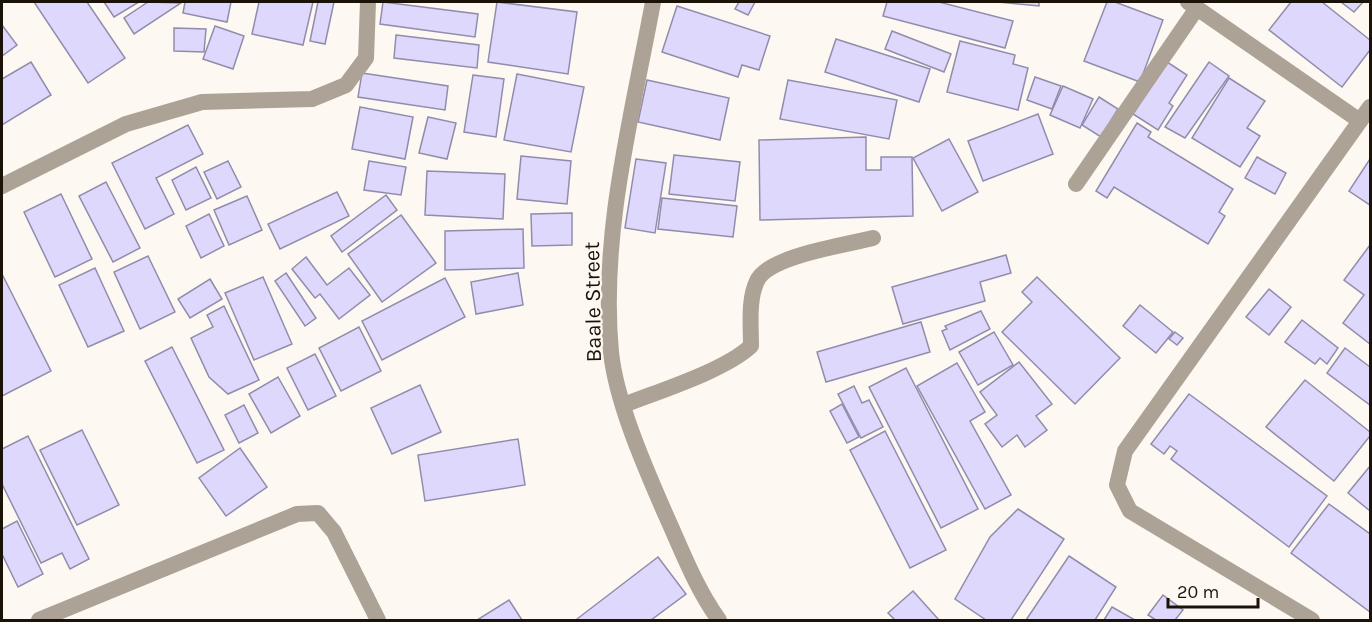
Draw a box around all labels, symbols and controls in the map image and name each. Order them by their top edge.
street label: Baale Street [579,241,607,363]
scale bar [1168,571,1258,609]
text: 20 m [1177,581,1219,603]

